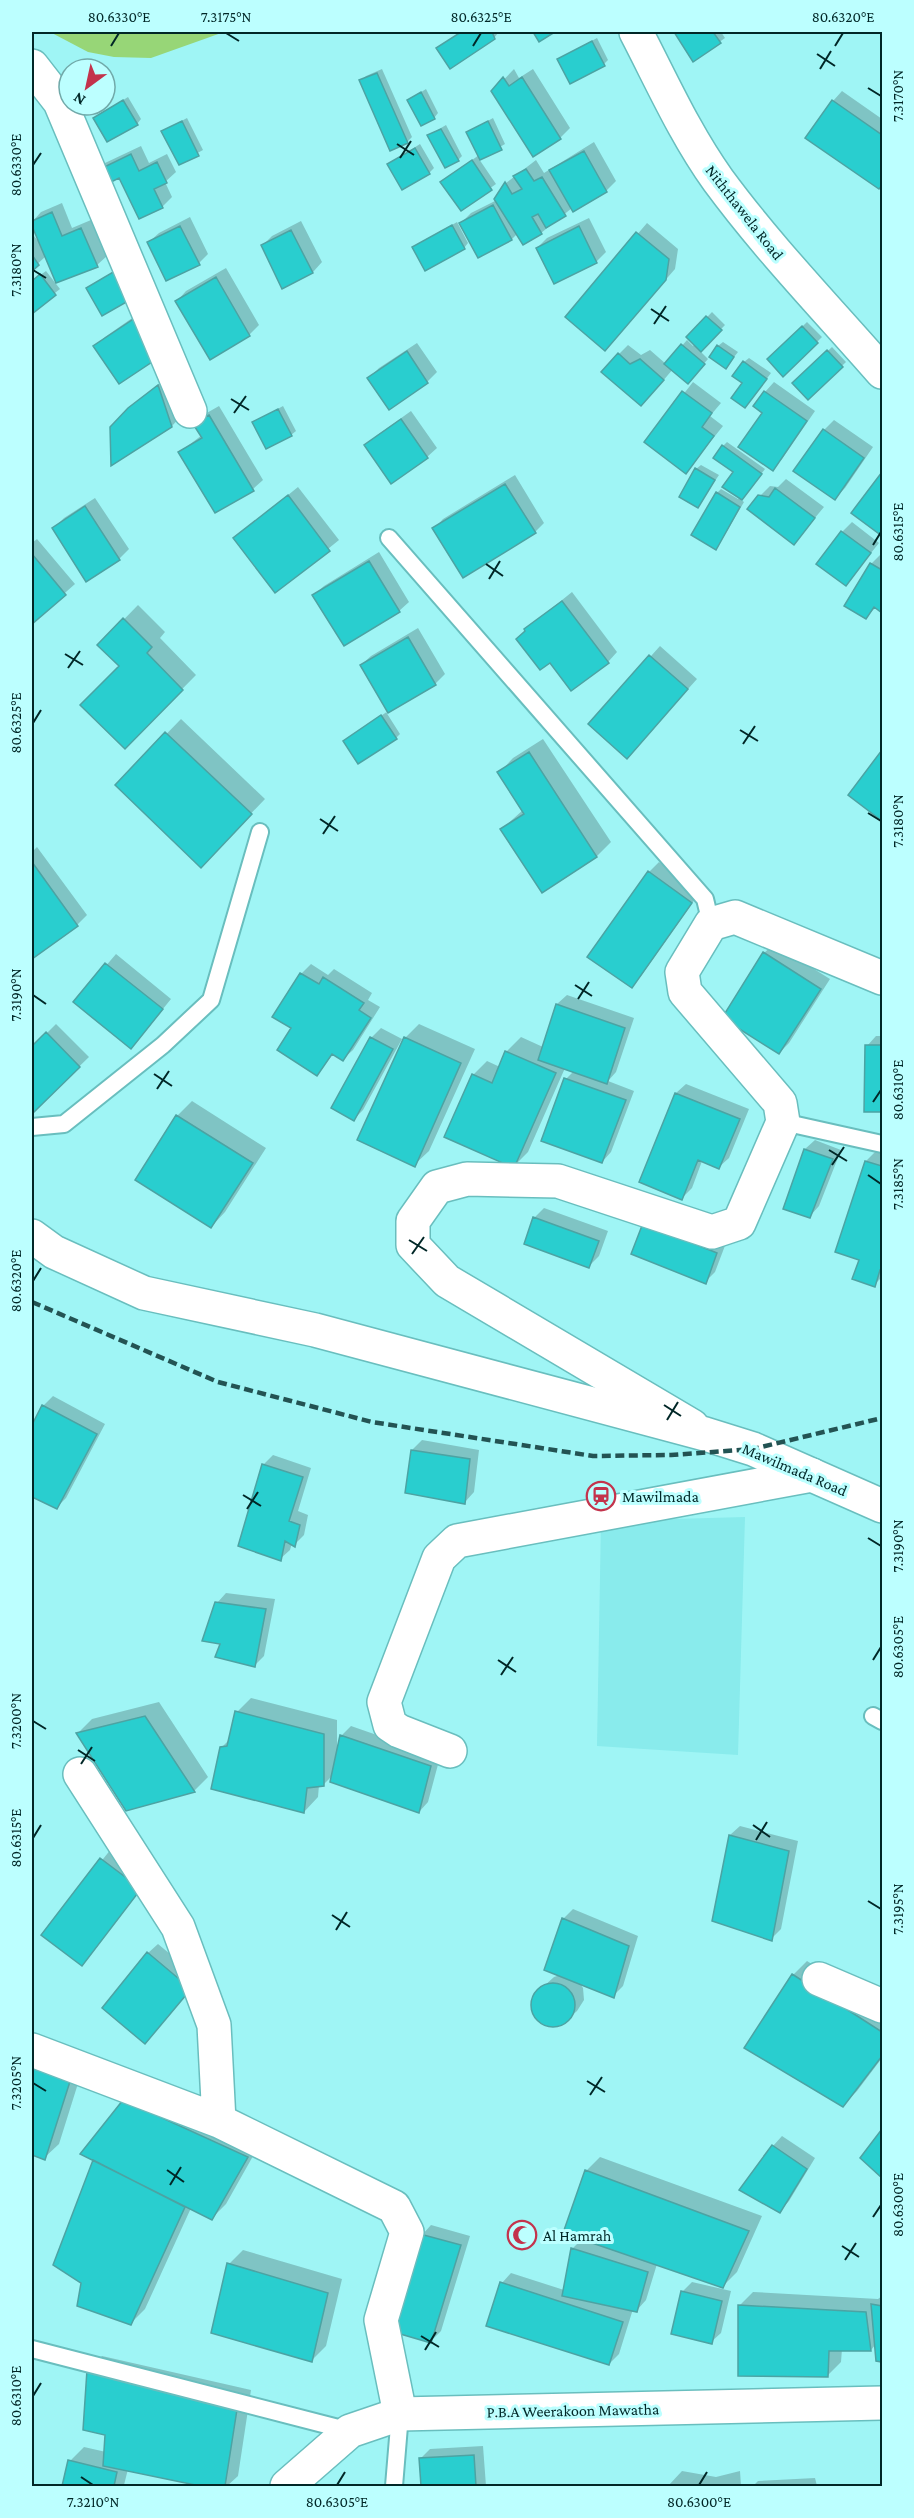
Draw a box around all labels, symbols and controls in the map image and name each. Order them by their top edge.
text: 80.6330°E [88,9,150,25]
text: 7.3175°N [201,9,251,25]
text: 80.6325°E [450,9,512,25]
text: 80.6320°E [812,9,874,25]
north arrow [57,57,117,117]
text: 7.3170°N [890,70,906,122]
text: N [70,89,88,109]
text: 80.6330°E [8,134,24,196]
street label: Niththawela Road [702,162,787,264]
text: 7.3180°N [8,243,24,297]
text: 80.6315°E [890,502,906,562]
text: 80.6325°E [8,692,24,754]
text: 7.3180°N [890,794,906,848]
text: 7.3190°N [8,968,24,1022]
text: 80.6310°E [890,1060,906,1120]
text: 7.3185°N [890,1158,906,1210]
text: 80.6320°E [8,1250,24,1312]
street label: Mawilmada Road [740,1440,850,1499]
station icon: Mawilmada [585,1480,617,1512]
place label: Mawilmada [622,1488,699,1505]
text: 7.3190°N [890,1519,906,1573]
text: 80.6305°E [890,1616,906,1678]
text: 7.3200°N [8,1693,24,1749]
text: 80.6315°E [8,1808,24,1868]
text: 7.3195°N [890,1883,906,1935]
text: 7.3205°N [8,2056,24,2110]
text: 80.6300°E [890,2173,906,2237]
mosque icon: Al Hamrah [506,2219,538,2251]
place label: Al Hamrah [543,2227,612,2244]
text: 80.6310°E [8,2366,24,2426]
street label: P.B.A Weerakoon Mawatha [487,2400,660,2421]
text: 7.3210°N [67,2494,119,2510]
text: 80.6305°E [306,2494,368,2510]
text: 80.6300°E [667,2494,731,2510]

